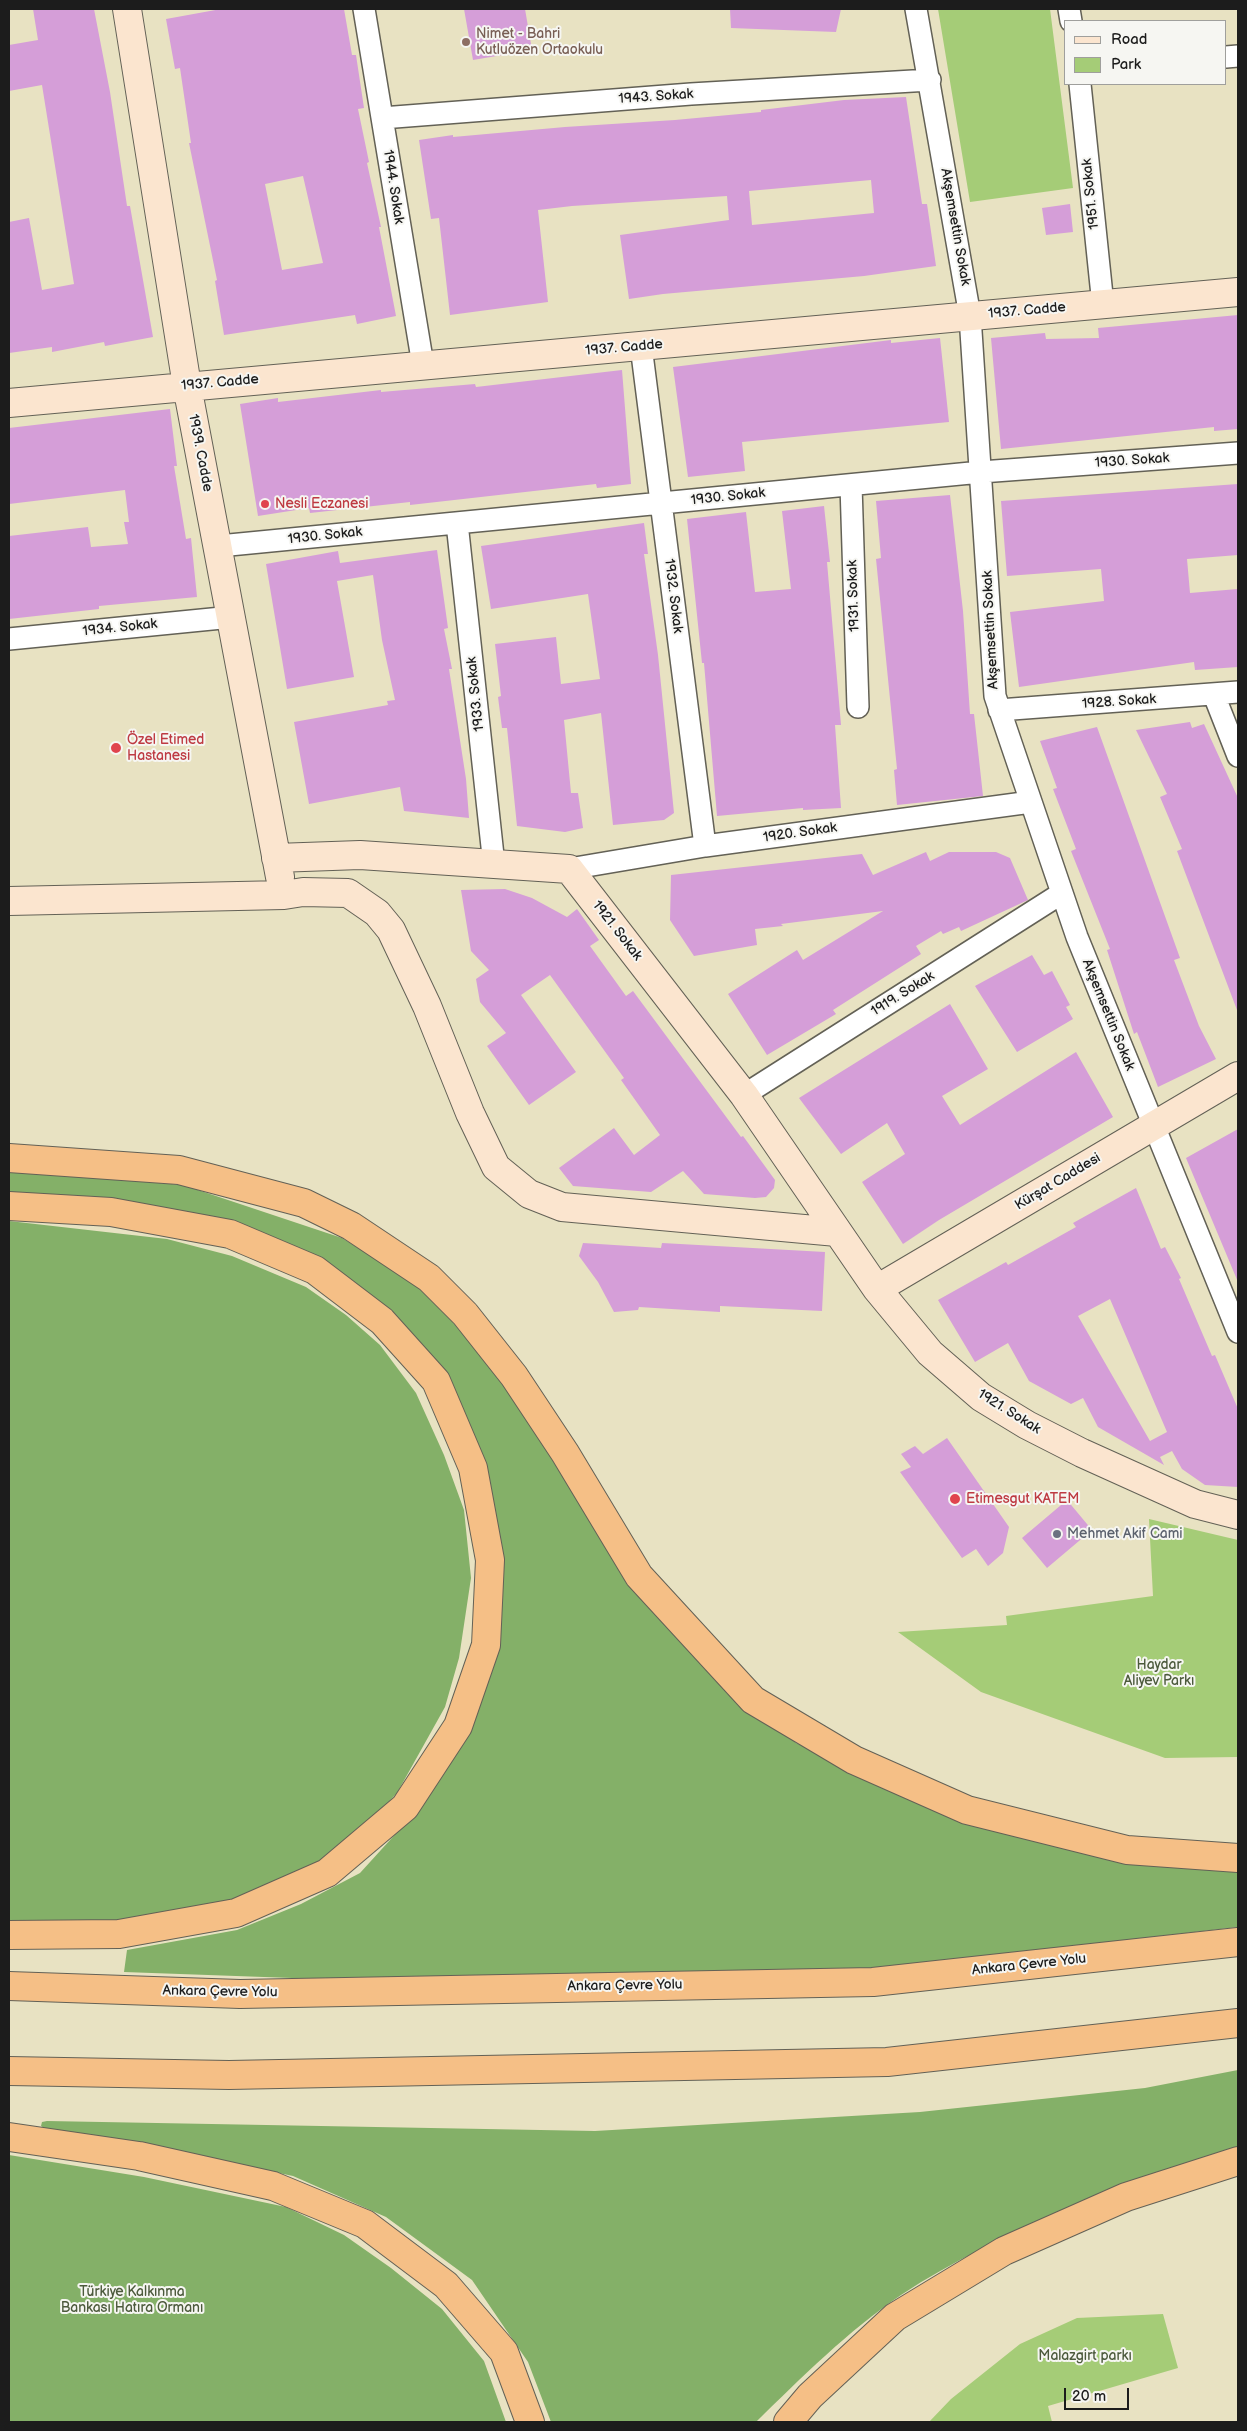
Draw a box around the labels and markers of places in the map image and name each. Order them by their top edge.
place label: Nimet - Bahri Kutluözen Ortaokulu [476,26,603,58]
marker: Nimet - Bahri Kutluözen Ortaokulu [460,36,472,48]
place label: Nesli Eczanesi [275,496,368,512]
marker: Nesli Eczanesi [259,498,271,510]
place label: Özel Etimed Hastanesi [127,732,204,764]
marker: Özel Etimed Hastanesi [109,741,123,755]
place label: Etimesgut KATEM [966,1491,1079,1507]
marker: Etimesgut KATEM [948,1492,962,1506]
place label: Mehmet Akif Cami [1067,1526,1183,1542]
marker: Mehmet Akif Cami [1051,1528,1063,1540]

